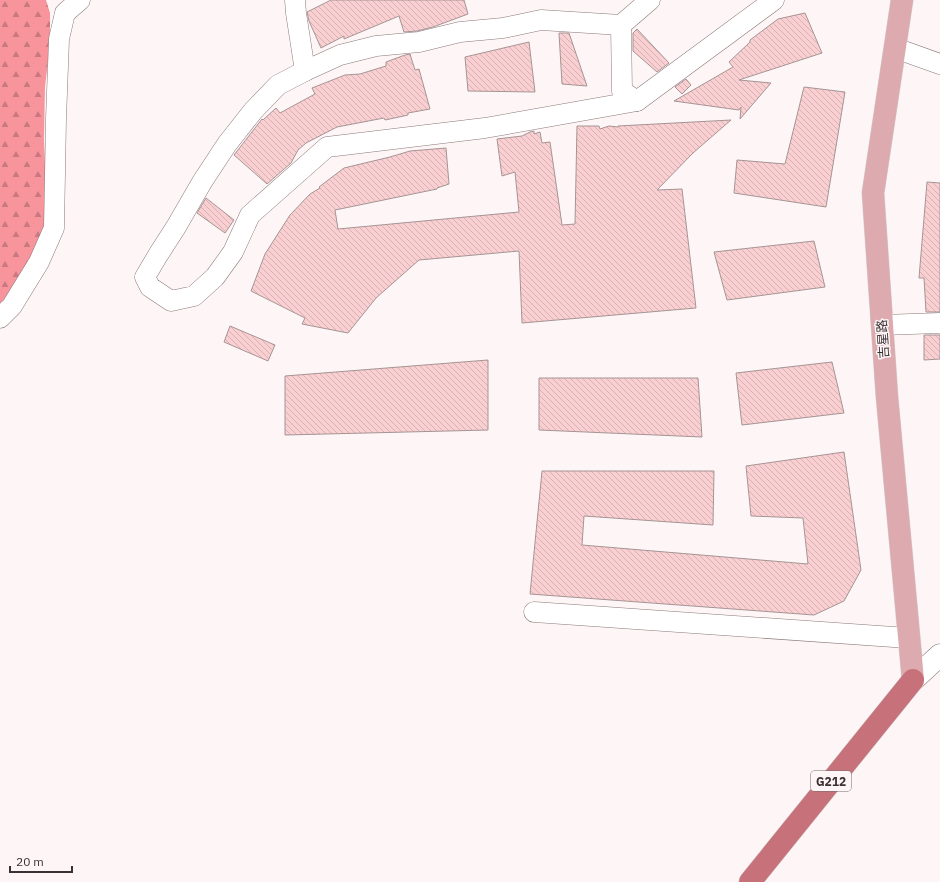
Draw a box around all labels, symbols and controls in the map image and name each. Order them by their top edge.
street label: 吉星路 [873,319,893,359]
road number: G212 [811,771,851,791]
scale bar [10,848,72,874]
text: 20 m [16,854,44,869]

